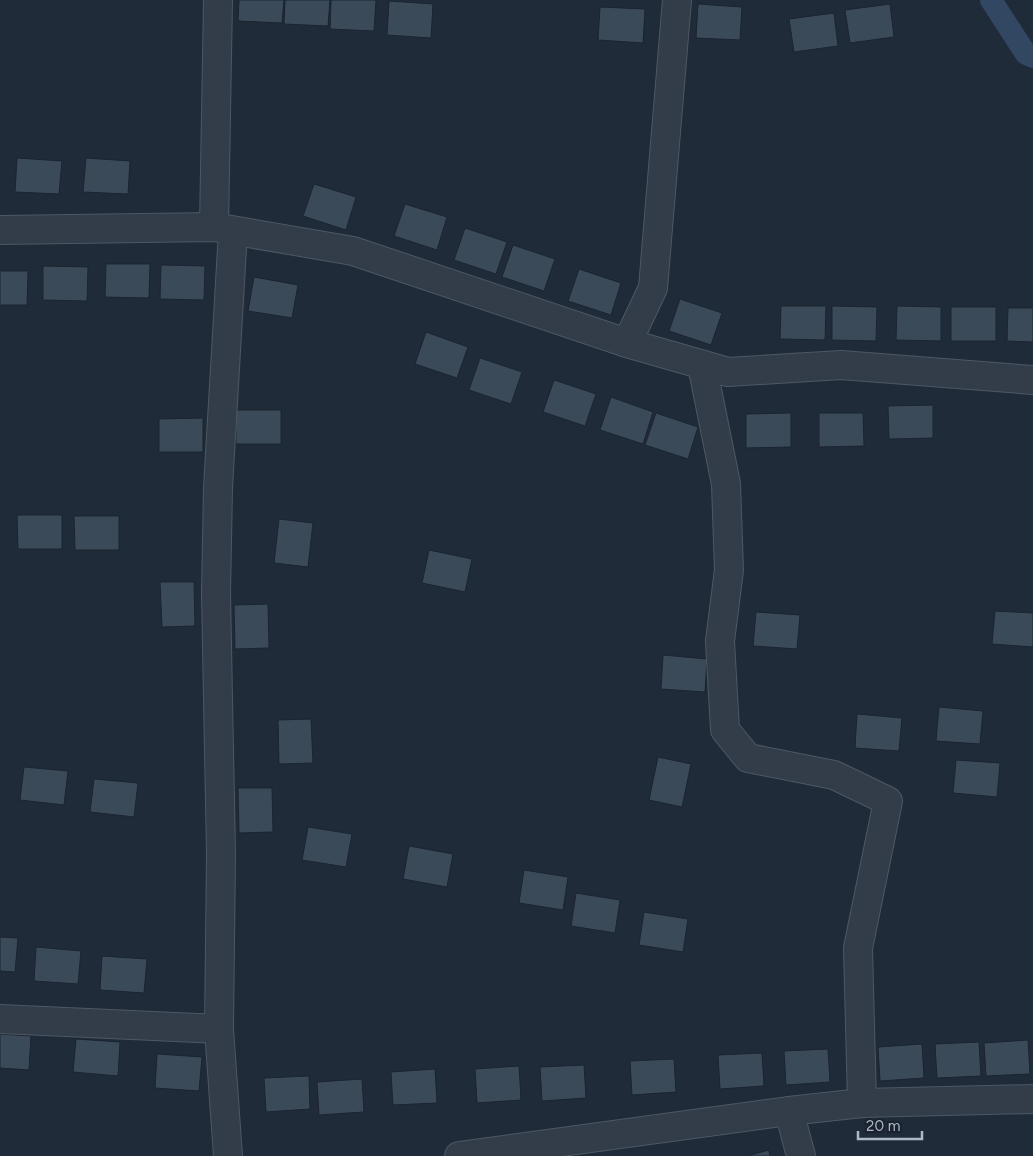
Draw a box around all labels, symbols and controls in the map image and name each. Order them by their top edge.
scale bar [858,1108,922,1140]
text: 20 m [866,1117,900,1135]

